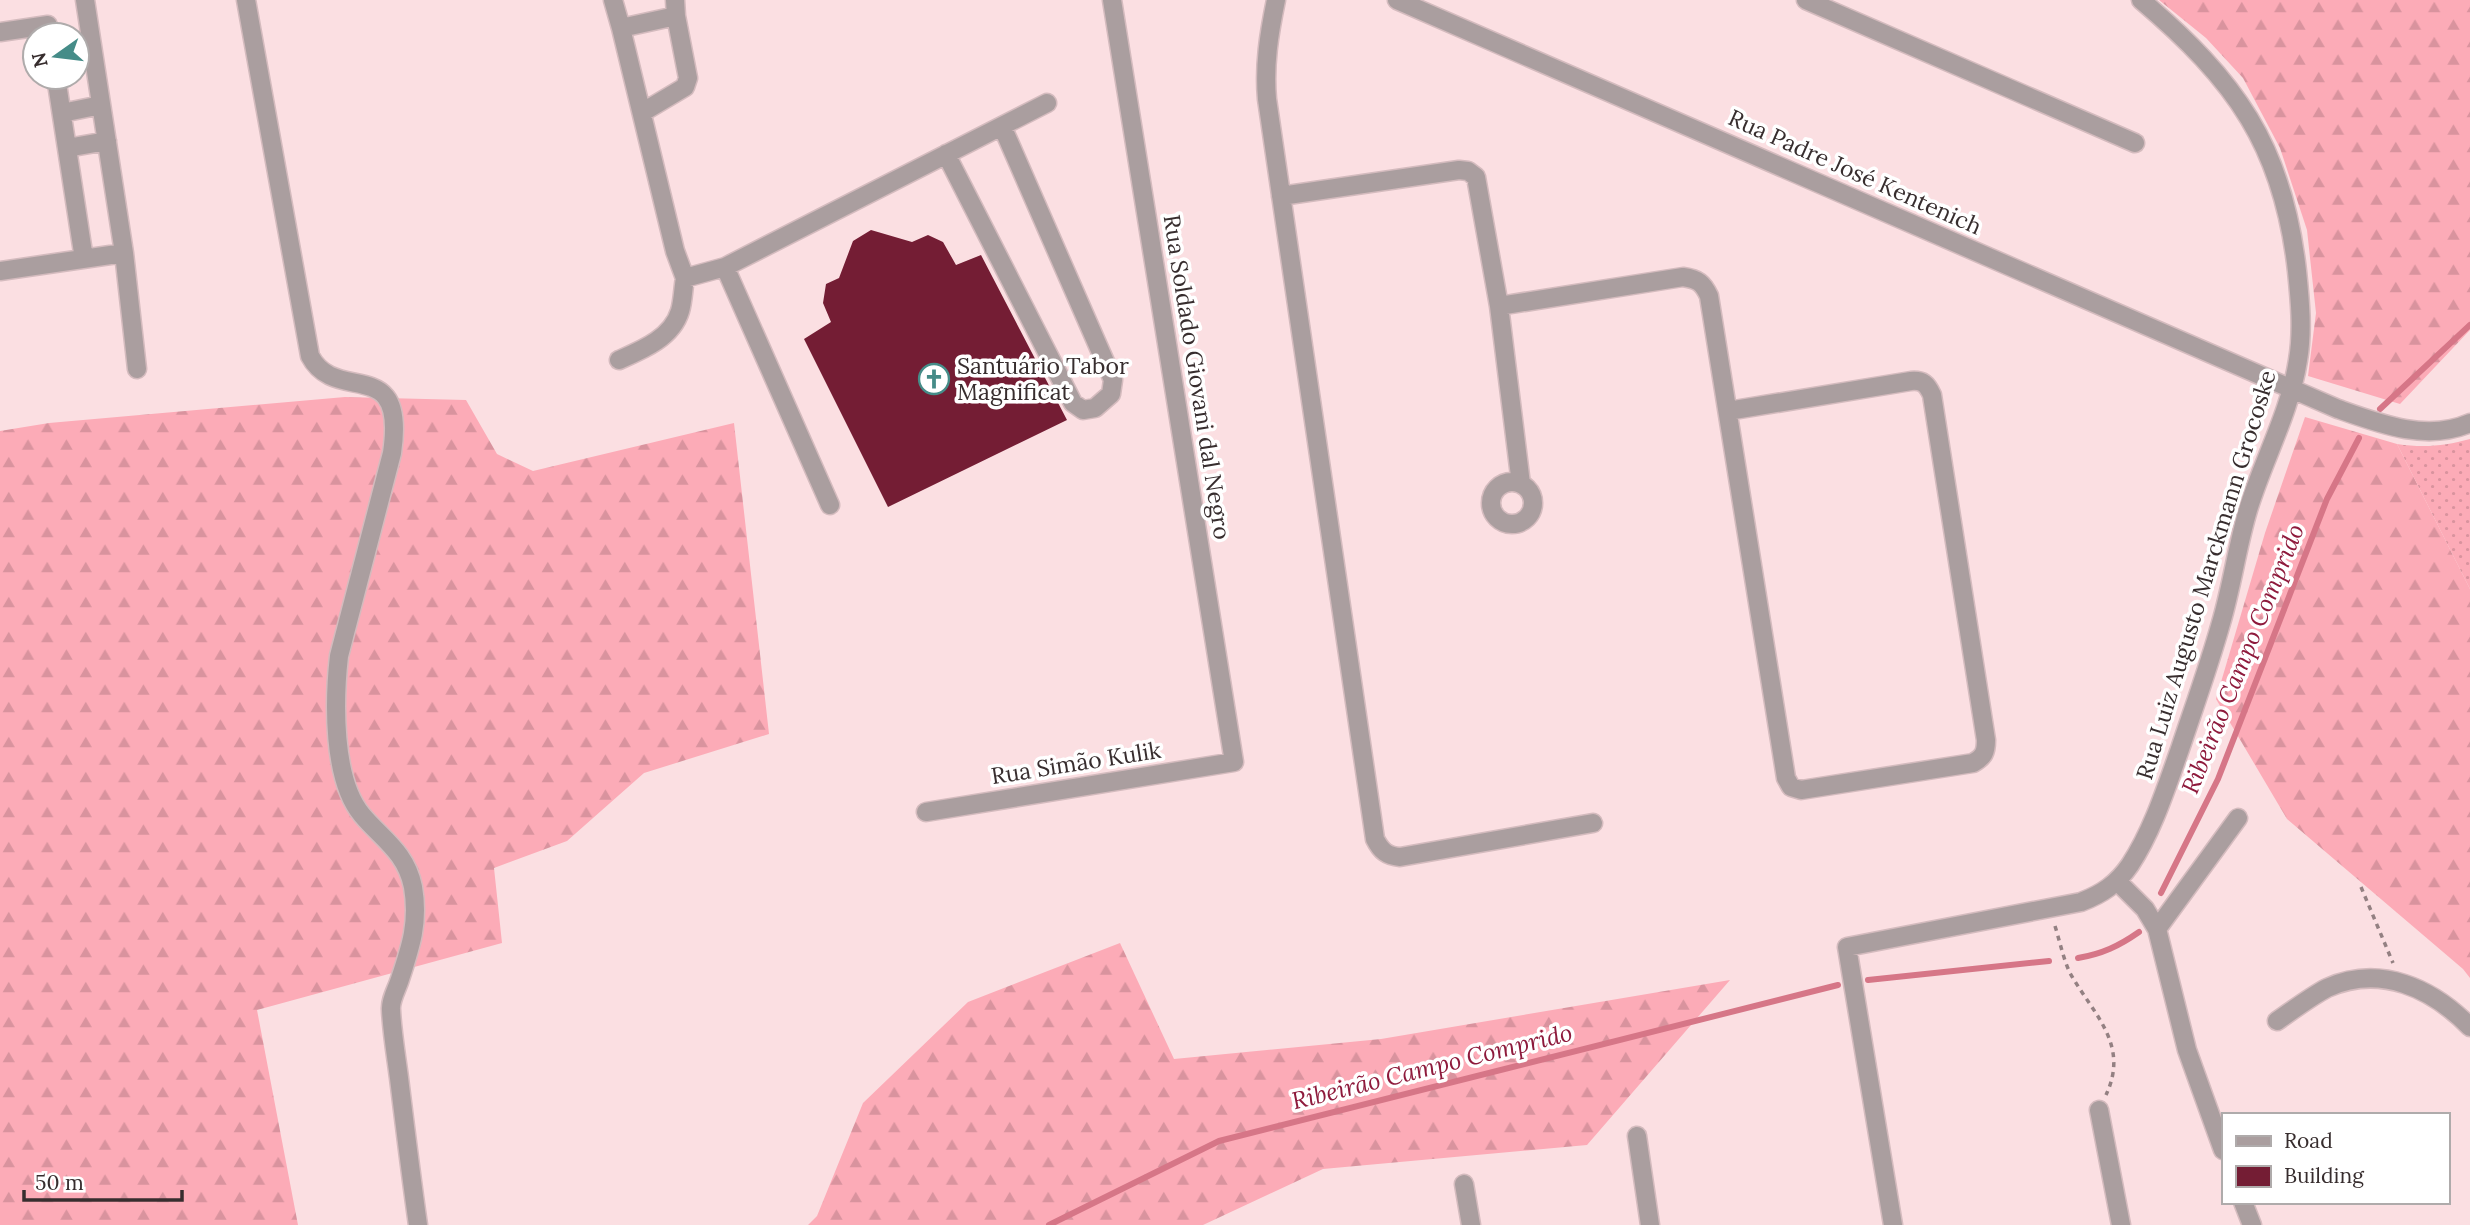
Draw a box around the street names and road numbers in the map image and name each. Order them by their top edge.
street label: Rua Padre José Kentenich [1724,103,1987,241]
street label: Rua Soldado Giovani dal Negro [1157,212,1238,541]
street label: Rua Luiz Augusto Marckmann Grocoske [2129,367,2282,783]
street label: Rua Simão Kulik [989,735,1164,790]

